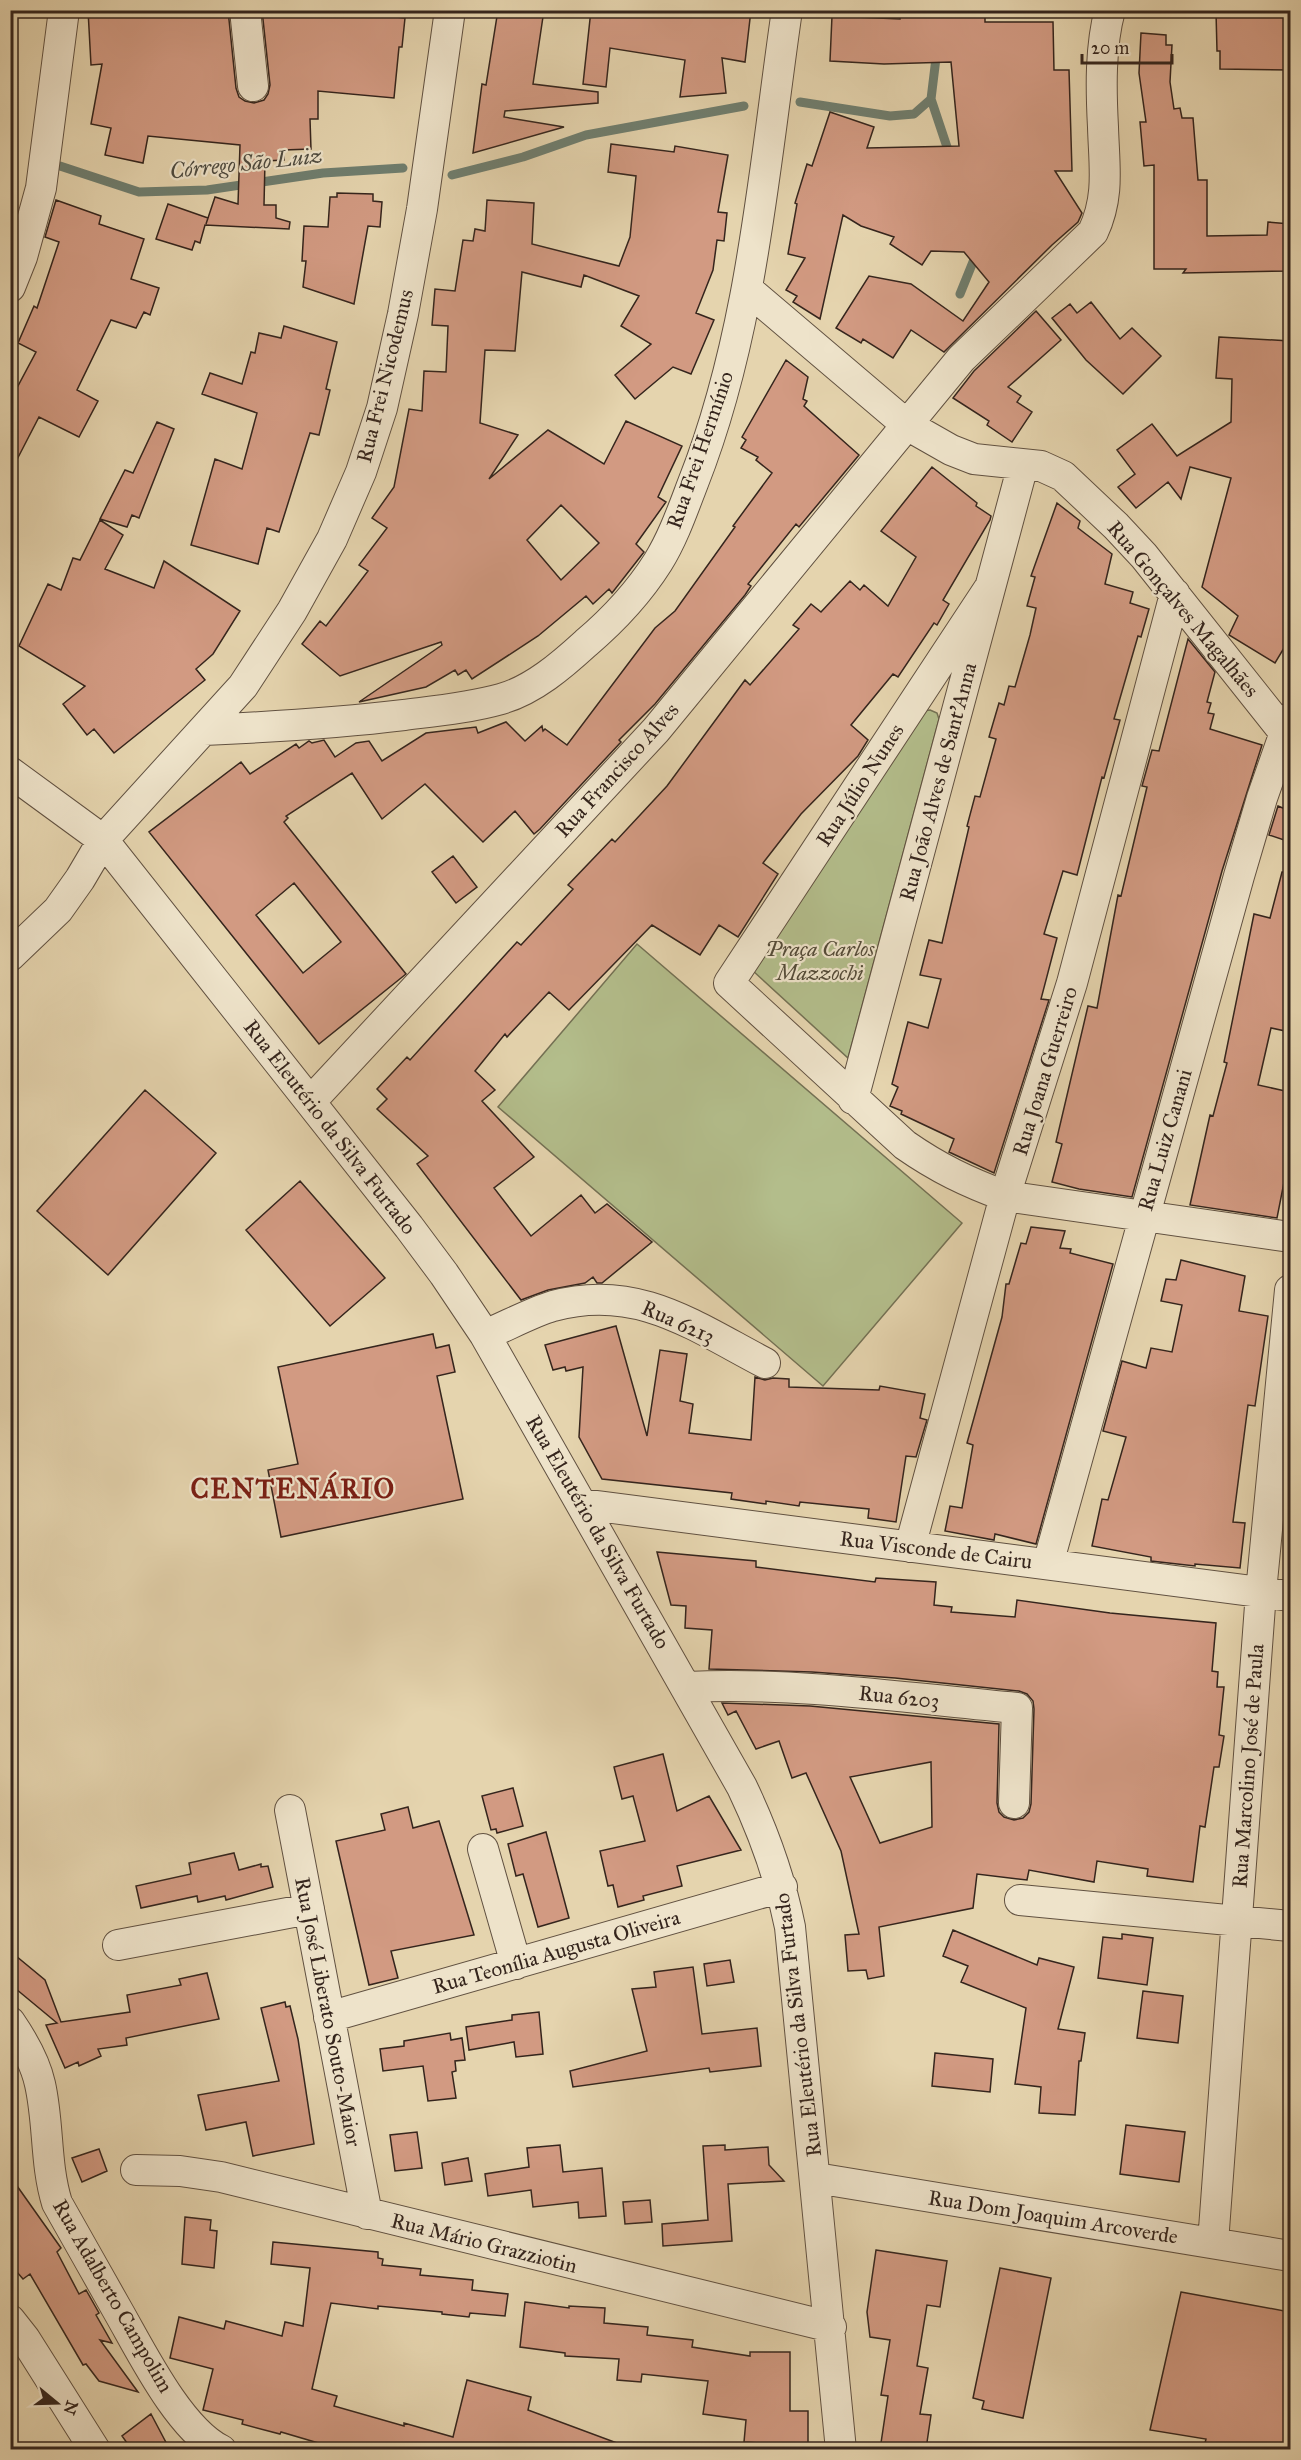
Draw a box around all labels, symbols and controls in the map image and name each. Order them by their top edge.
scale bar [1082,27,1172,65]
text: 20 m [1091,37,1129,59]
water label: Córrego São Luiz [168,142,324,184]
street label: Rua Frei Nicodemus [351,287,419,465]
street label: Rua Frei Hermínio [661,368,739,532]
street label: Rua Gonçalves Magalhães [1102,515,1264,703]
street label: Rua João Alves de Sant'Anna [894,660,982,904]
street label: Rua Francisco Alves [550,697,684,843]
street label: Rua Júlio Nunes [811,719,909,851]
park label: Praça Carlos Mazzochi [766,936,875,986]
street label: Rua Joana Guerreiro [1007,983,1083,1159]
street label: Rua Eleutério da Silva Furtado [238,1014,422,1240]
street label: Rua Luiz Canani [1132,1066,1198,1214]
street label: Rua 6213 [638,1294,718,1350]
street label: Rua Eleutério da Silva Furtado [520,1411,676,1654]
district label: CENTENÁRIO [190,1471,396,1505]
street label: Rua Visconde de Cairu [838,1525,1034,1575]
street label: Rua Marcolino José de Paula [1226,1643,1270,1889]
street label: Rua 6203 [857,1680,941,1714]
street label: Rua José Liberato Souto-Maior [289,1875,367,2149]
street label: Rua Eleutério da Silva Furtado [769,1891,827,2158]
street label: Rua Teonília Augusta Oliveira [429,1904,683,2000]
street label: Rua Dom Joaquim Arcoverde [926,2184,1180,2250]
street label: Rua Adalberto Campolim [47,2195,179,2398]
street label: Rua Mário Grazziotin [388,2207,580,2279]
north arrow [27,2373,87,2433]
text: N [59,2398,82,2418]

